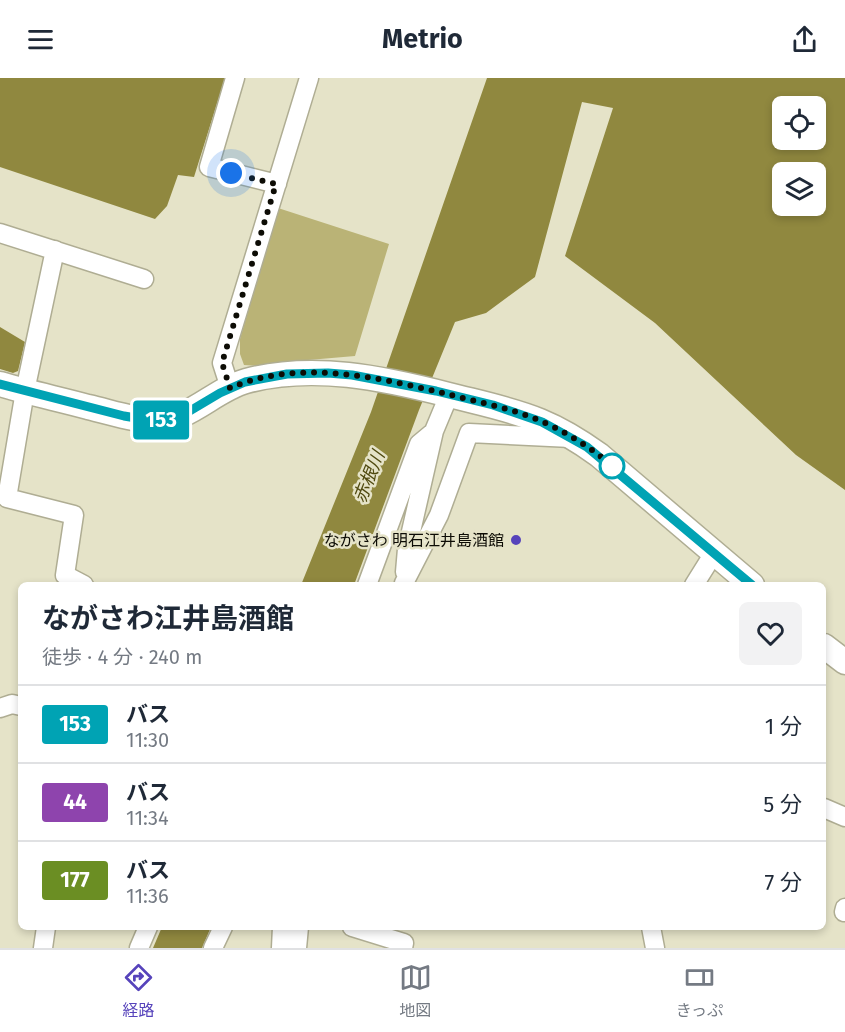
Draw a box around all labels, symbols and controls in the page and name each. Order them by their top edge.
icon: menu [24,23,57,56]
text: Metrio [382,23,463,55]
icon: share [788,23,821,56]
map controls [772,96,826,216]
button: locate [772,96,826,150]
your location [216,158,246,188]
button: layers [772,162,826,216]
line badge: 153 [126,400,195,440]
text: 153 [145,407,177,433]
water label: 赤根川 [349,446,390,506]
unlabelled marker [599,453,625,479]
place label: ながさわ 明石江井島酒館 [324,531,504,550]
marker: ながさわ 明石江井島酒館 [509,533,523,547]
text: ながさわ江井島酒館 [42,602,294,635]
button: heart [739,602,802,665]
text: 徒歩 · 4 分 · 240 m [42,645,202,669]
text: バス [126,701,170,728]
text: 153 [59,711,91,737]
text: 1 分 [765,713,802,740]
text: 11:30 [126,728,169,752]
text: バス [126,779,170,806]
text: 44 [63,789,87,815]
text: 5 分 [763,791,802,818]
text: 11:34 [126,806,169,830]
text: バス [126,857,170,884]
text: 177 [60,867,90,893]
text: 7 分 [764,869,802,896]
text: 11:36 [126,884,169,908]
tab: 経路 [122,961,155,1021]
tab: 地図 [399,961,432,1021]
tab: きっぷ [676,961,723,1021]

